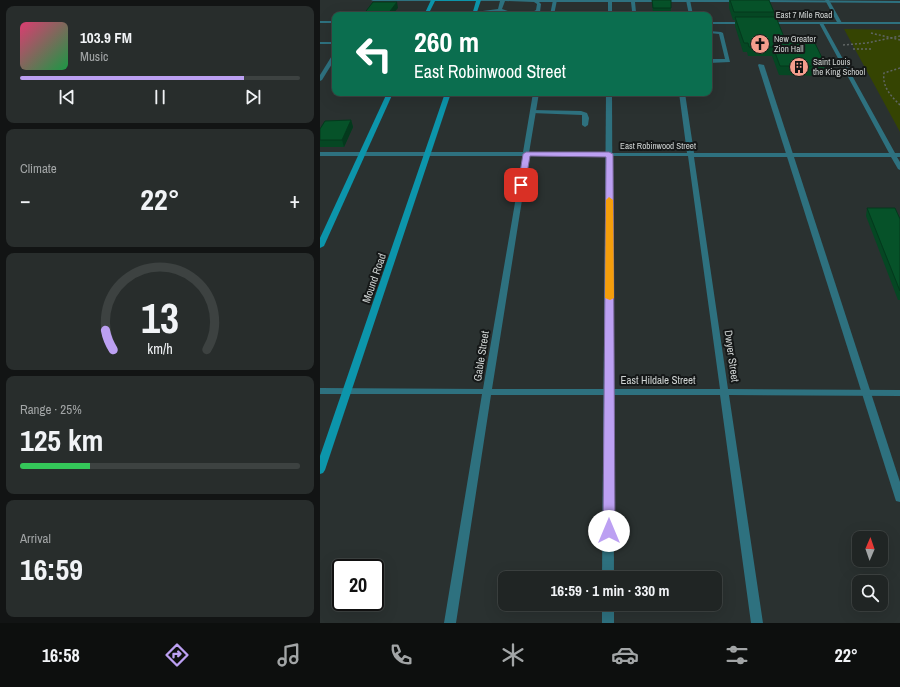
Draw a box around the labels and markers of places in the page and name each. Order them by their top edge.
church icon: New Greater Zion Hall [749,33,771,55]
place label: New Greater Zion Hall [774,33,816,55]
building icon: Saint Louis the King School [788,56,810,78]
place label: Saint Louis the King School [813,56,865,78]
pin [504,168,538,202]

